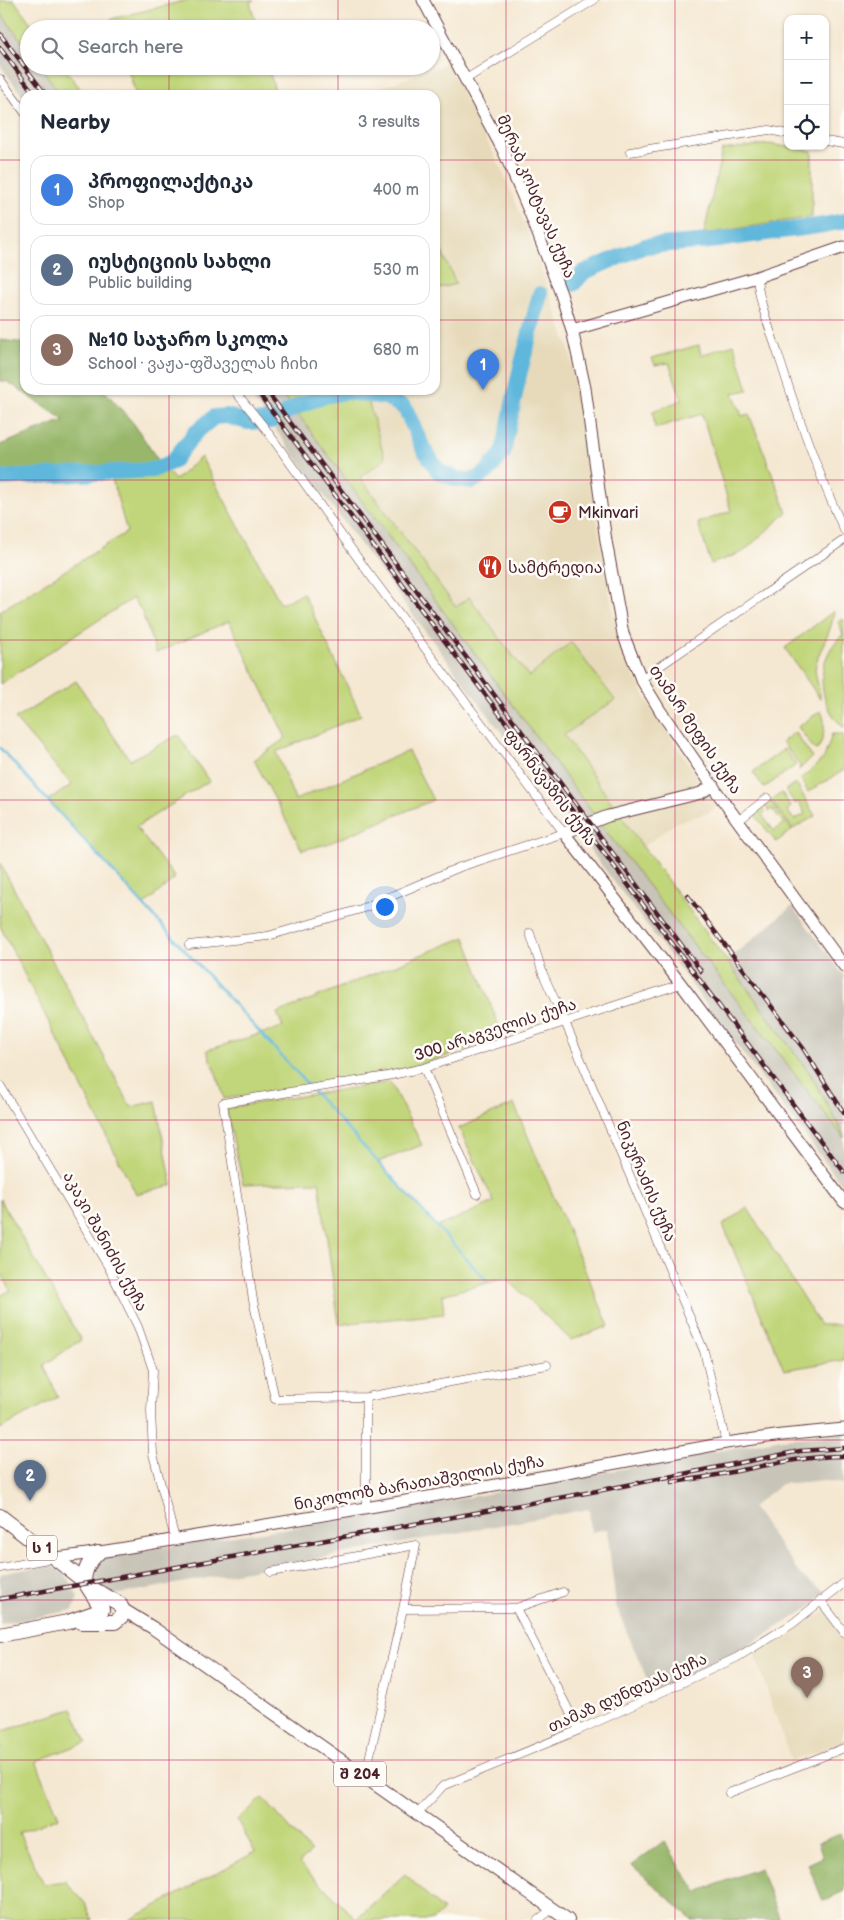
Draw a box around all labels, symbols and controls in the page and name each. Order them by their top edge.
map controls [784,15,829,150]
button: + [784,15,829,60]
search box [20,20,440,75]
icon: search [38,34,66,62]
text: Search here [78,36,183,59]
button: − [784,60,829,105]
button: locate [784,105,829,150]
text: Nearby [40,110,110,135]
street label: მერაბ კოსტავას ქუჩა [493,112,579,281]
text: 3 results [358,113,420,132]
text: პროფილაქტიკა [88,171,253,194]
text: 1 [54,181,60,200]
text: 400 m [373,181,419,200]
text: Shop [88,194,125,213]
text: იუსტიციის სახლი [88,251,271,274]
text: 2 [52,261,62,280]
text: 530 m [373,261,419,280]
text: Public building [88,274,192,293]
text: №10 საჯარო სკოლა [88,329,288,352]
text: 3 [52,341,62,360]
text: 680 m [373,341,419,360]
pin: 1 [467,349,499,390]
text: School · ვაჟა-ფშაველას ჩიხი [88,355,318,374]
cafe icon: Mkinvari [547,499,573,525]
place label: Mkinvari [578,504,639,523]
restaurant icon: სამტრედია [477,554,503,580]
place label: სამტრედია [508,559,602,578]
street label: თამარ მეფის ქუჩა [644,662,745,798]
street label: ფარნავაზის ქუჩა [500,726,600,850]
your location [372,894,398,920]
street label: 300 არაგველის ქუჩა [412,995,579,1066]
street label: ნიკურაძის ქუჩა [612,1118,680,1245]
street label: აკაკი შანიძის ქუჩა [58,1169,151,1315]
street label: ნიკოლოზ ბარათაშვილის ქუჩა [293,1452,546,1515]
pin: 2 [14,1460,46,1501]
road number: ს 1 [27,1536,57,1560]
street label: თამაზ დუნდუას ქუჩა [545,1650,710,1737]
pin: 3 [791,1657,823,1698]
road number: შ 204 [334,1762,386,1786]

